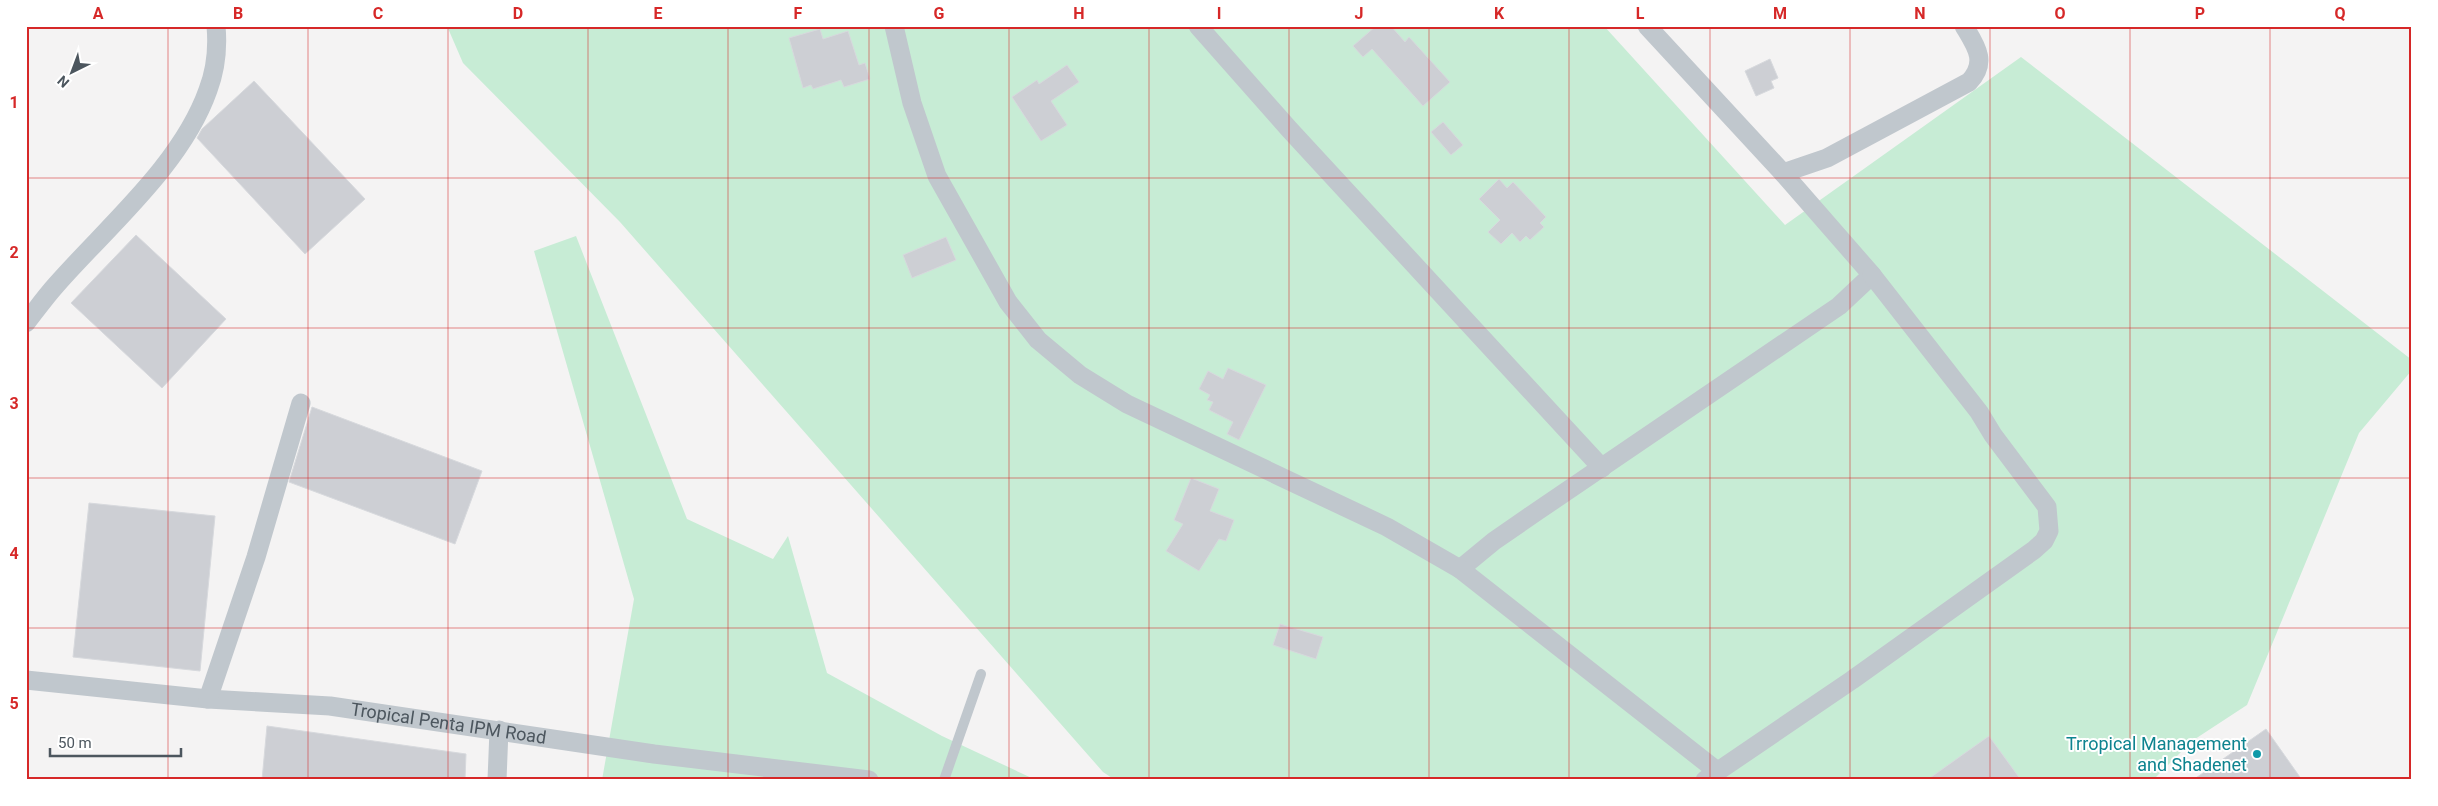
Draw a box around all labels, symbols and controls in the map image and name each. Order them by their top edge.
text: A [93,4,104,23]
text: B [233,4,243,23]
text: C [373,4,383,23]
text: D [513,4,523,23]
text: E [654,4,663,23]
text: F [794,4,803,23]
text: G [934,4,945,23]
text: H [1073,4,1085,23]
text: I [1217,4,1221,23]
text: J [1355,4,1363,23]
text: K [1494,4,1505,23]
text: L [1636,4,1645,23]
text: M [1773,4,1787,23]
text: N [1914,4,1926,23]
text: O [2054,4,2066,23]
text: P [2195,4,2205,23]
text: Q [2334,4,2346,23]
north arrow [48,48,98,98]
text: N [54,72,72,91]
text: 1 [9,93,19,112]
text: 2 [9,243,19,262]
text: 3 [9,394,19,413]
text: 4 [9,544,19,563]
text: 5 [9,694,19,713]
street label: Tropical Penta IPM Road [349,698,548,748]
scale bar [50,726,181,758]
place label: Trropical Management and Shadenet [2066,733,2247,775]
text: 50 m [58,734,92,752]
marker: Trropical Management and Shadenet [2251,748,2263,760]

